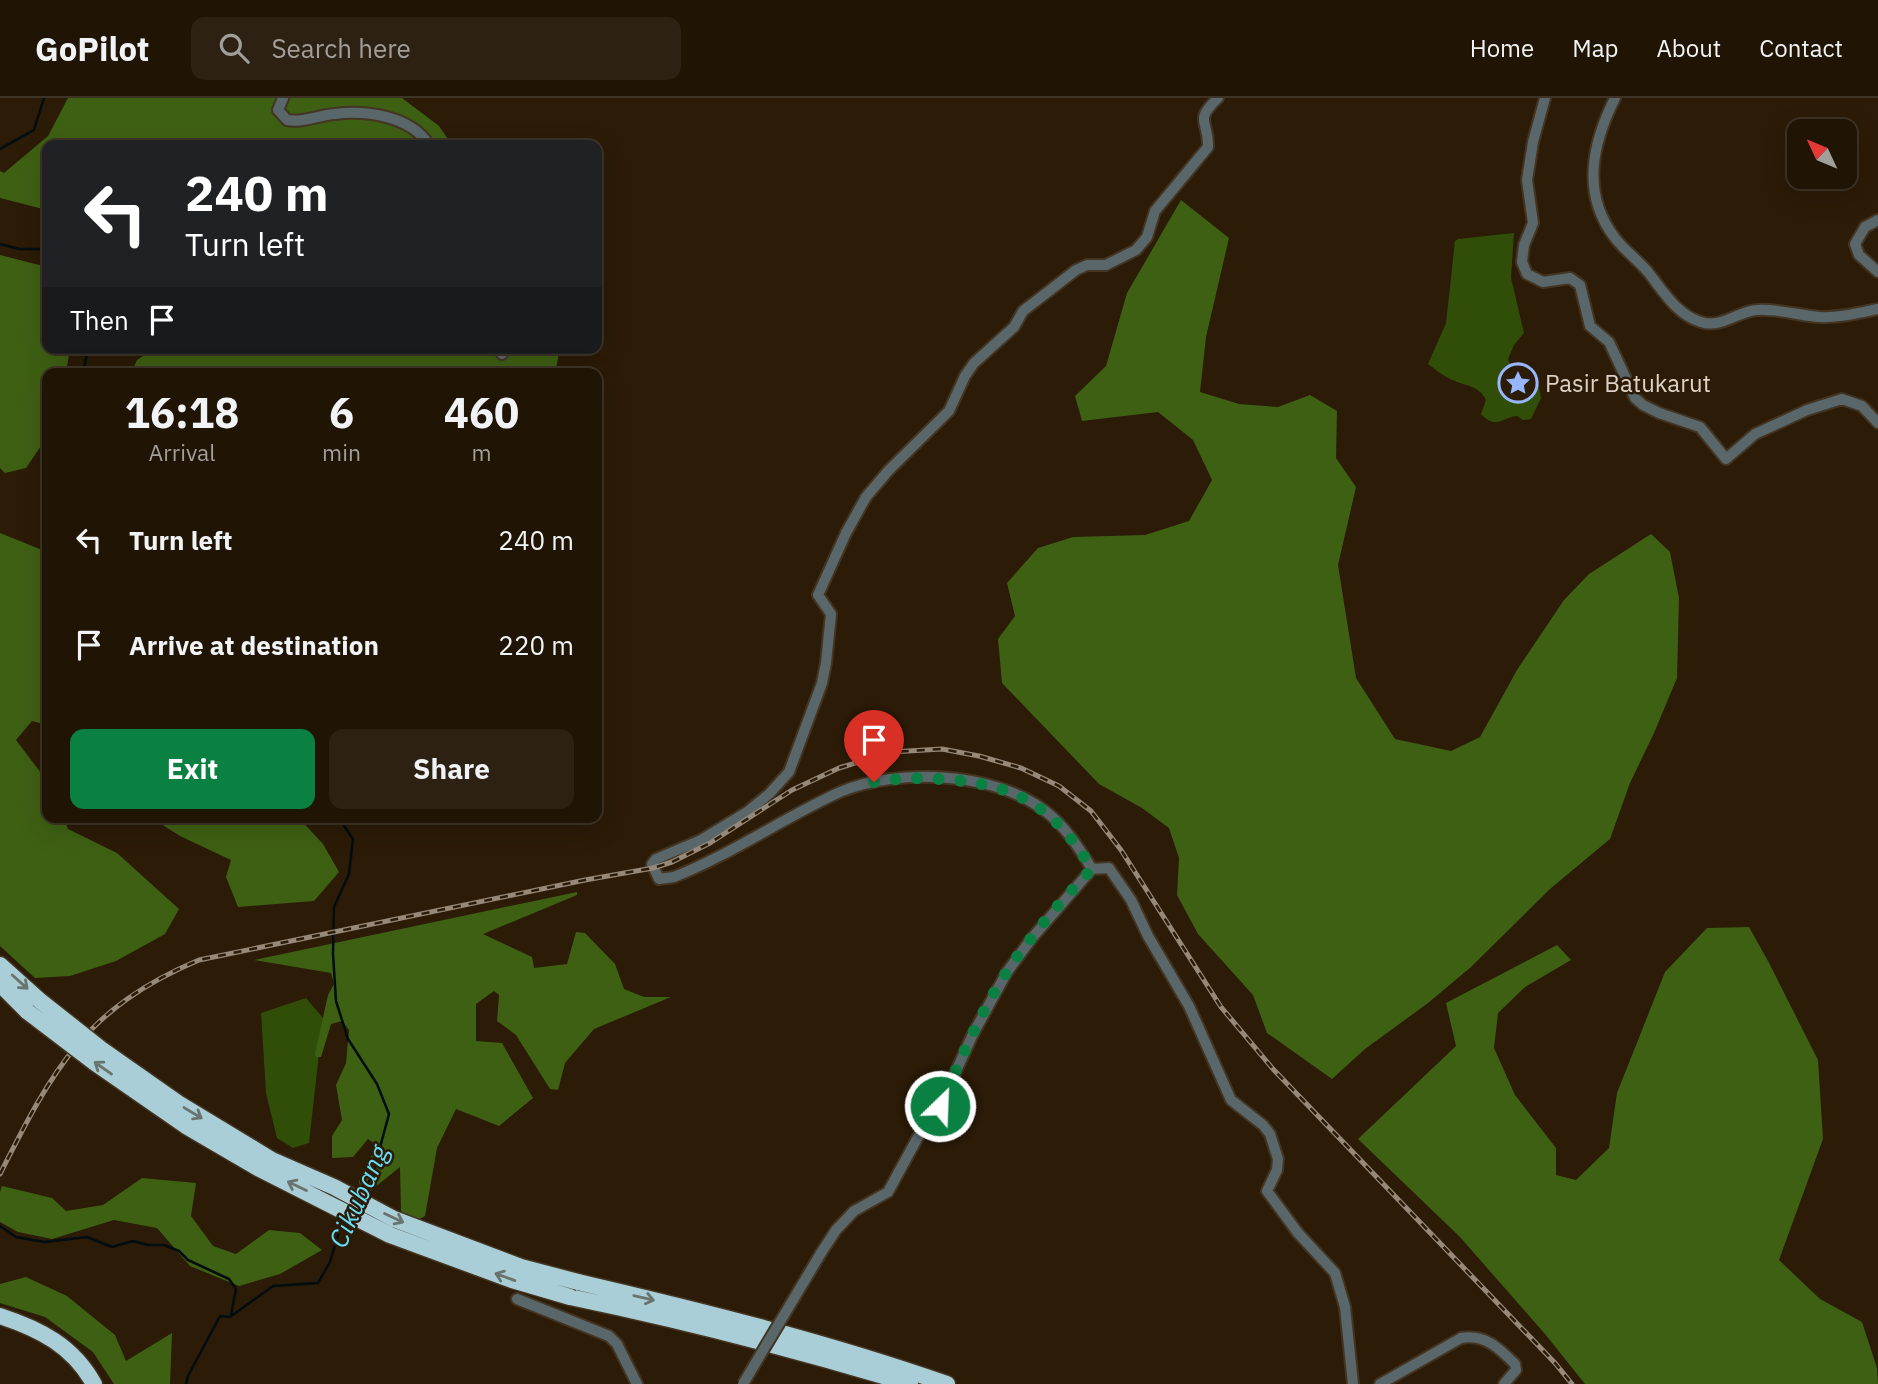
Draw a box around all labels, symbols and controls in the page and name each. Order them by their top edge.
search box [191,17,681,80]
text: GoPilot [35,27,149,70]
icon: search [215,29,253,67]
text: Search here [271,31,411,65]
text: Home [1470,32,1534,64]
text: Map [1572,32,1618,64]
text: About [1656,32,1721,64]
text: Contact [1759,32,1843,64]
north arrow [1787,119,1857,189]
map controls [1787,119,1857,189]
text: 240 m [185,161,329,224]
icon: left [70,168,161,259]
text: Turn left [185,223,305,265]
icon: arrive [143,301,181,339]
text: Then [70,303,129,337]
place icon: Pasir Batukarut [1497,362,1539,404]
place label: Pasir Batukarut [1545,367,1711,399]
text: 16:18 [125,385,239,440]
text: 6 [329,385,354,440]
text: 460 [444,385,519,440]
text: Arrival [149,437,216,467]
text: min [322,437,361,467]
text: m [471,437,492,467]
icon: left [70,521,108,559]
text: Turn left [129,523,232,557]
text: 240 m [498,523,574,557]
icon: arrive [70,626,108,664]
text: Arrive at destination [129,628,379,662]
text: 220 m [498,628,574,662]
pin [844,710,904,782]
icon: arrive [855,721,893,759]
button: Exit [70,729,315,809]
button: Share [329,729,574,809]
one-way arrow [11,974,28,991]
one-way arrow [94,1061,113,1075]
position arrow [903,1069,977,1143]
one-way arrow [183,1106,203,1120]
water label: Cikubang [320,1138,396,1253]
one-way arrow [287,1179,308,1193]
one-way arrow [383,1212,404,1226]
one-way arrow [494,1270,516,1283]
one-way arrow [632,1291,655,1305]

